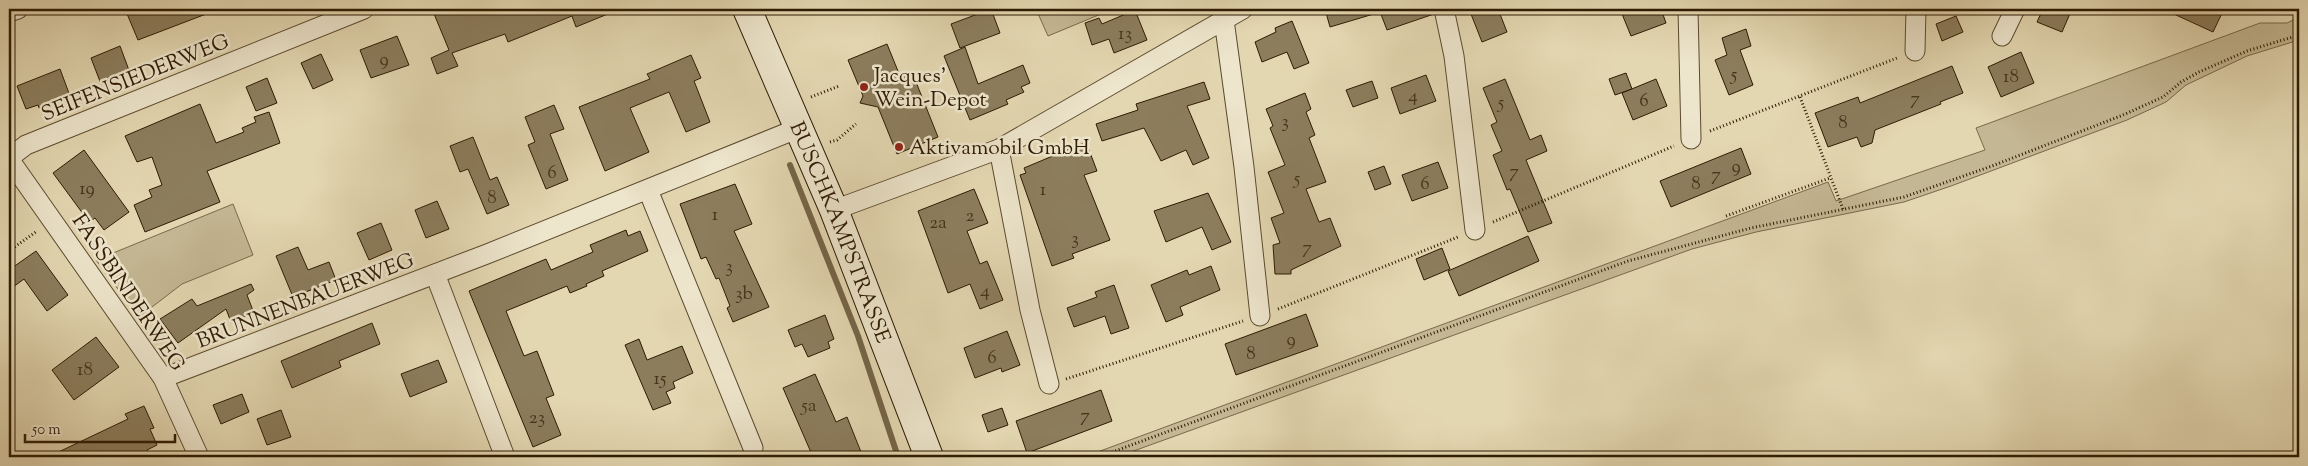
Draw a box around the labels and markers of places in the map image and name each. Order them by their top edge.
place label: Jacques' Wein-Depot [873,62,987,116]
marker: Jacques' Wein-Depot [858,81,870,93]
place label: Aktivamobil GmbH [909,134,1090,164]
marker: Aktivamobil GmbH [893,141,905,153]

